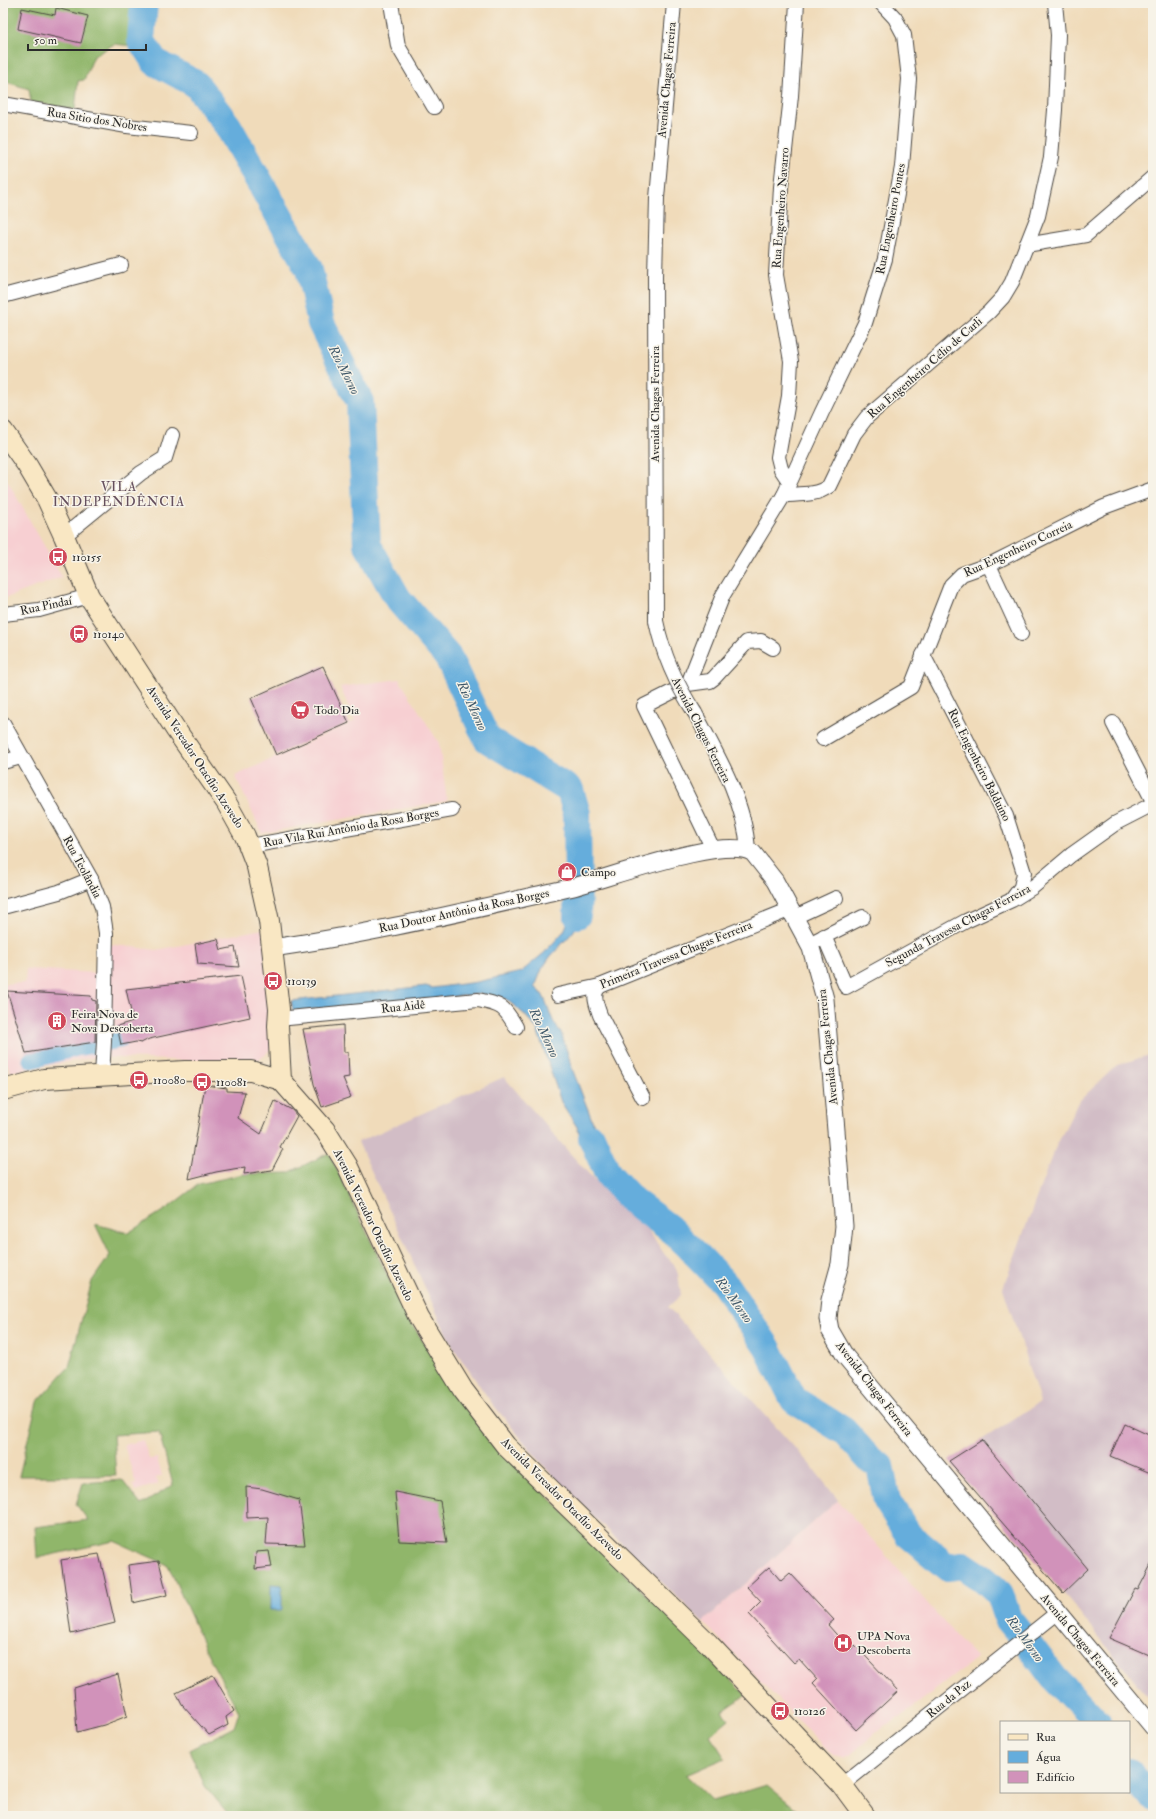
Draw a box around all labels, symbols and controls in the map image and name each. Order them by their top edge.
street label: Avenida Chagas Ferreira [654,20,680,140]
scale bar [28,26,146,52]
text: 50 m [34,33,58,48]
street label: Rua Sitio dos Nobres [46,105,148,135]
street label: Rua Engenheiro Navarro [769,147,793,269]
street label: Rua Engenheiro Pontes [873,162,909,276]
street label: Rua Engenheiro Célio de Carli [864,314,986,422]
water label: Rio Morno [324,342,363,397]
street label: Avenida Chagas Ferreira [648,345,663,463]
district label: VILA INDEPENDÊNCIA [53,479,185,510]
street label: Rua Engenheiro Correia [961,517,1076,581]
bus stop icon: 110155 [47,546,69,568]
place label: 110155 [72,550,102,565]
street label: Rua Pindaí [19,593,74,619]
bus stop icon: 110140 [68,623,90,645]
place label: 110140 [93,627,124,642]
street label: Avenida Chagas Ferreira [667,674,735,786]
water label: Rio Morno [453,678,491,734]
street label: Avenida Vereador Otacílio Azevedo [143,682,247,831]
supermarket icon: Todo Dia [289,699,311,721]
place label: Todo Dia [314,703,360,718]
street label: Rua Engenheiro Balduino [944,706,1014,824]
street label: Rua Vila Rui Antônio da Rosa Borges [262,805,440,851]
street label: Rua Teolândia [59,833,105,902]
shop icon: Campo [556,861,578,883]
place label: Campo [581,865,616,880]
street label: Segunda Travessa Chagas Ferreira [883,881,1034,971]
street label: Rua Doutor Antônio da Rosa Borges [377,886,551,936]
street label: Primeira Travessa Chagas Ferreira [598,917,755,992]
bus stop icon: 110139 [262,970,284,992]
place label: 110139 [287,974,317,989]
street label: Avenida Chagas Ferreira [814,987,842,1107]
street label: Rua Aidê [380,997,426,1017]
water label: Rio Morno [525,1005,563,1061]
place label: Feira Nova de Nova Descoberta [71,1007,154,1036]
building icon: Feira Nova de Nova Descoberta [46,1010,68,1032]
bus stop icon: 110080 [128,1069,150,1091]
bus stop icon: 110081 [191,1071,213,1093]
place label: 110080 [153,1073,186,1088]
place label: 110081 [216,1075,247,1090]
street label: Avenida Vereador Otacílio Azevedo [329,1146,416,1304]
water label: Rio Morno [711,1273,756,1326]
street label: Avenida Chagas Ferreira [832,1338,916,1440]
street label: Avenida Vereador Otacílio Azevedo [497,1434,627,1564]
street label: Avenida Chagas Ferreira [1036,1590,1124,1690]
water label: Rio Morno [1002,1612,1047,1665]
place label: UPA Nova Descoberta [857,1629,912,1658]
hospital icon: UPA Nova Descoberta [832,1632,854,1654]
street label: Rua da Paz [924,1676,974,1722]
bus stop icon: 110126 [769,1700,791,1722]
place label: 110126 [794,1704,826,1719]
legend [1000,1721,1130,1793]
text: Rua [1036,1730,1057,1745]
text: Água [1035,1750,1062,1765]
text: Edifício [1036,1770,1075,1785]

